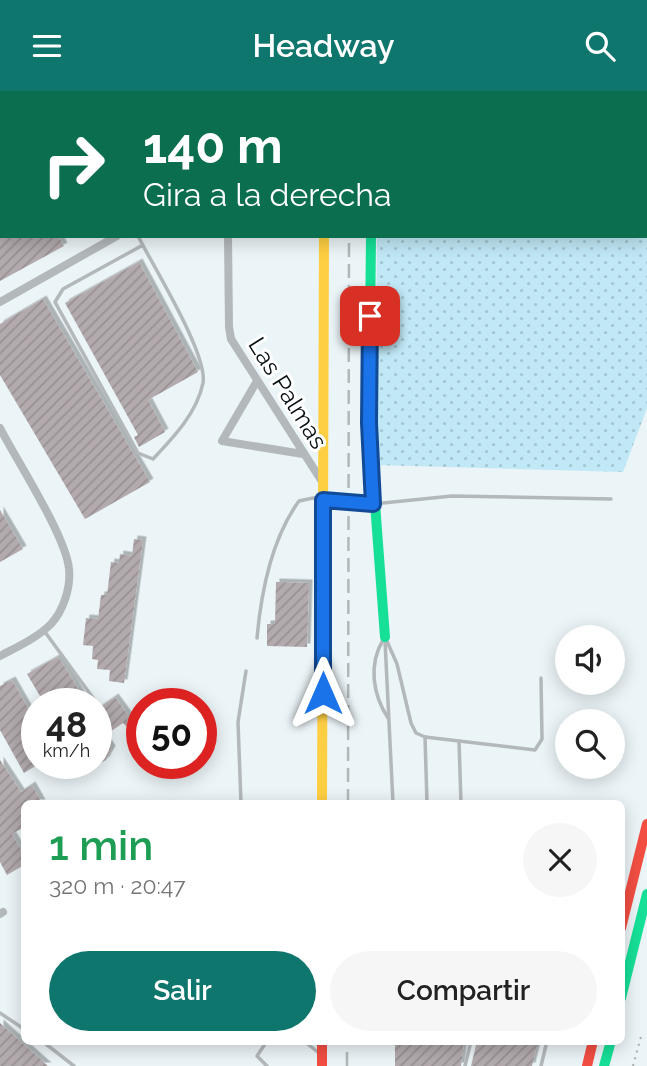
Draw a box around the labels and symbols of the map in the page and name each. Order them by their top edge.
pin [340,286,400,346]
street label: Las Palmas [242,332,334,454]
position arrow [286,656,360,730]
speed limit sign: 50 [126,688,217,779]

